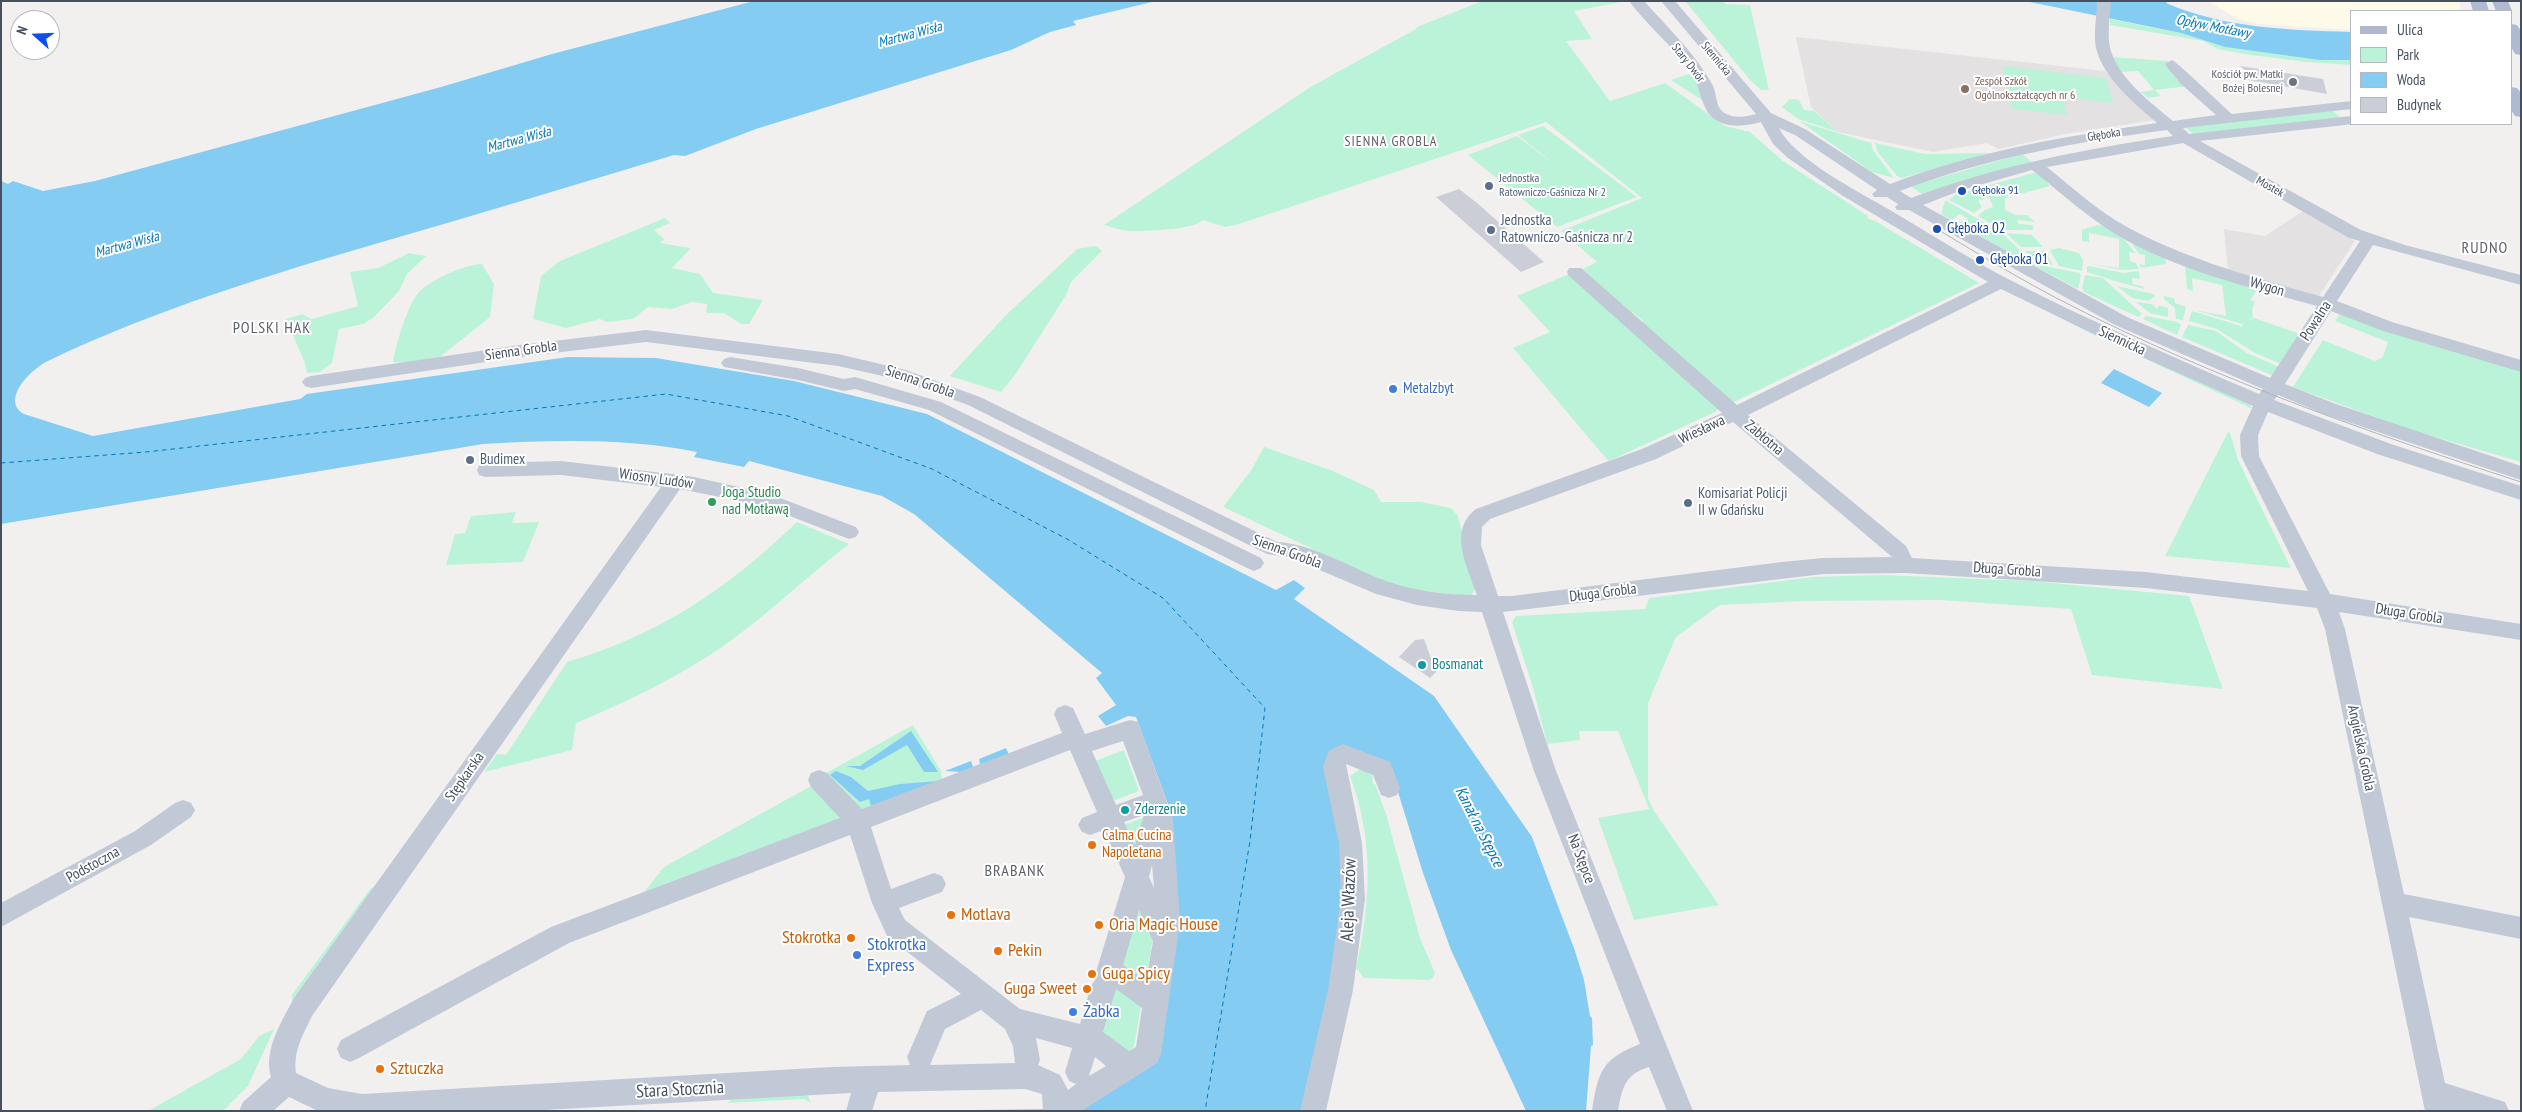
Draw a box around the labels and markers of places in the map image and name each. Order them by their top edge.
place label: Kościół pw. Matki Bożej Bolesnej [2212,68,2283,96]
place label: Zespół Szkół Ogólnokształcących nr 6 [1975,75,2075,103]
marker: Kościół pw. Matki Bożej Bolesnej [2287,76,2299,88]
marker: Zespół Szkół Ogólnokształcących nr 6 [1959,83,1971,95]
place label: Jednostka Ratowniczo-Gaśnicza Nr 2 [1499,172,1606,200]
marker: Jednostka Ratowniczo-Gaśnicza Nr 2 [1483,180,1495,192]
place label: Głęboka 91 [1972,184,2019,198]
marker: Głęboka 91 [1956,185,1968,197]
place label: Jednostka Ratowniczo-Gaśnicza nr 2 [1501,212,1633,247]
place label: Głęboka 02 [1947,220,2006,238]
marker: Głęboka 02 [1931,223,1943,235]
marker: Jednostka Ratowniczo-Gaśnicza nr 2 [1485,224,1497,236]
place label: Głęboka 01 [1990,251,2049,269]
marker: Głęboka 01 [1974,254,1986,266]
place label: Metalzbyt [1403,380,1454,398]
marker: Metalzbyt [1387,383,1399,395]
place label: Budimex [480,451,525,469]
marker: Budimex [464,454,476,466]
place label: Joga Studio nad Motławą [722,484,789,519]
place label: Komisariat Policji II w Gdańsku [1698,485,1787,520]
marker: Joga Studio nad Motławą [706,496,718,508]
marker: Komisariat Policji II w Gdańsku [1682,497,1694,509]
place label: Bosmanat [1432,656,1483,674]
marker: Bosmanat [1416,659,1428,671]
place label: Zderzenie [1135,801,1186,819]
marker: Zderzenie [1119,804,1131,816]
place label: Calma Cucina Napoletana [1102,827,1171,862]
marker: Calma Cucina Napoletana [1086,839,1098,851]
place label: Motlava [961,904,1011,926]
marker: Motlava [945,909,957,921]
place label: Oria Magic House [1109,914,1218,936]
marker: Oria Magic House [1093,919,1105,931]
place label: Stokrotka [782,927,841,949]
marker: Stokrotka [845,932,857,944]
place label: Stokrotka Express [867,934,926,976]
place label: Pekin [1008,940,1042,962]
marker: Pekin [992,945,1004,957]
marker: Stokrotka Express [851,949,863,961]
place label: Guga Spicy [1102,963,1170,985]
marker: Guga Spicy [1086,968,1098,980]
place label: Guga Sweet [1004,978,1077,1000]
marker: Guga Sweet [1081,983,1093,995]
place label: Żabka [1083,1001,1120,1023]
marker: Żabka [1067,1006,1079,1018]
place label: Sztuczka [390,1058,444,1080]
marker: Sztuczka [374,1063,386,1075]

